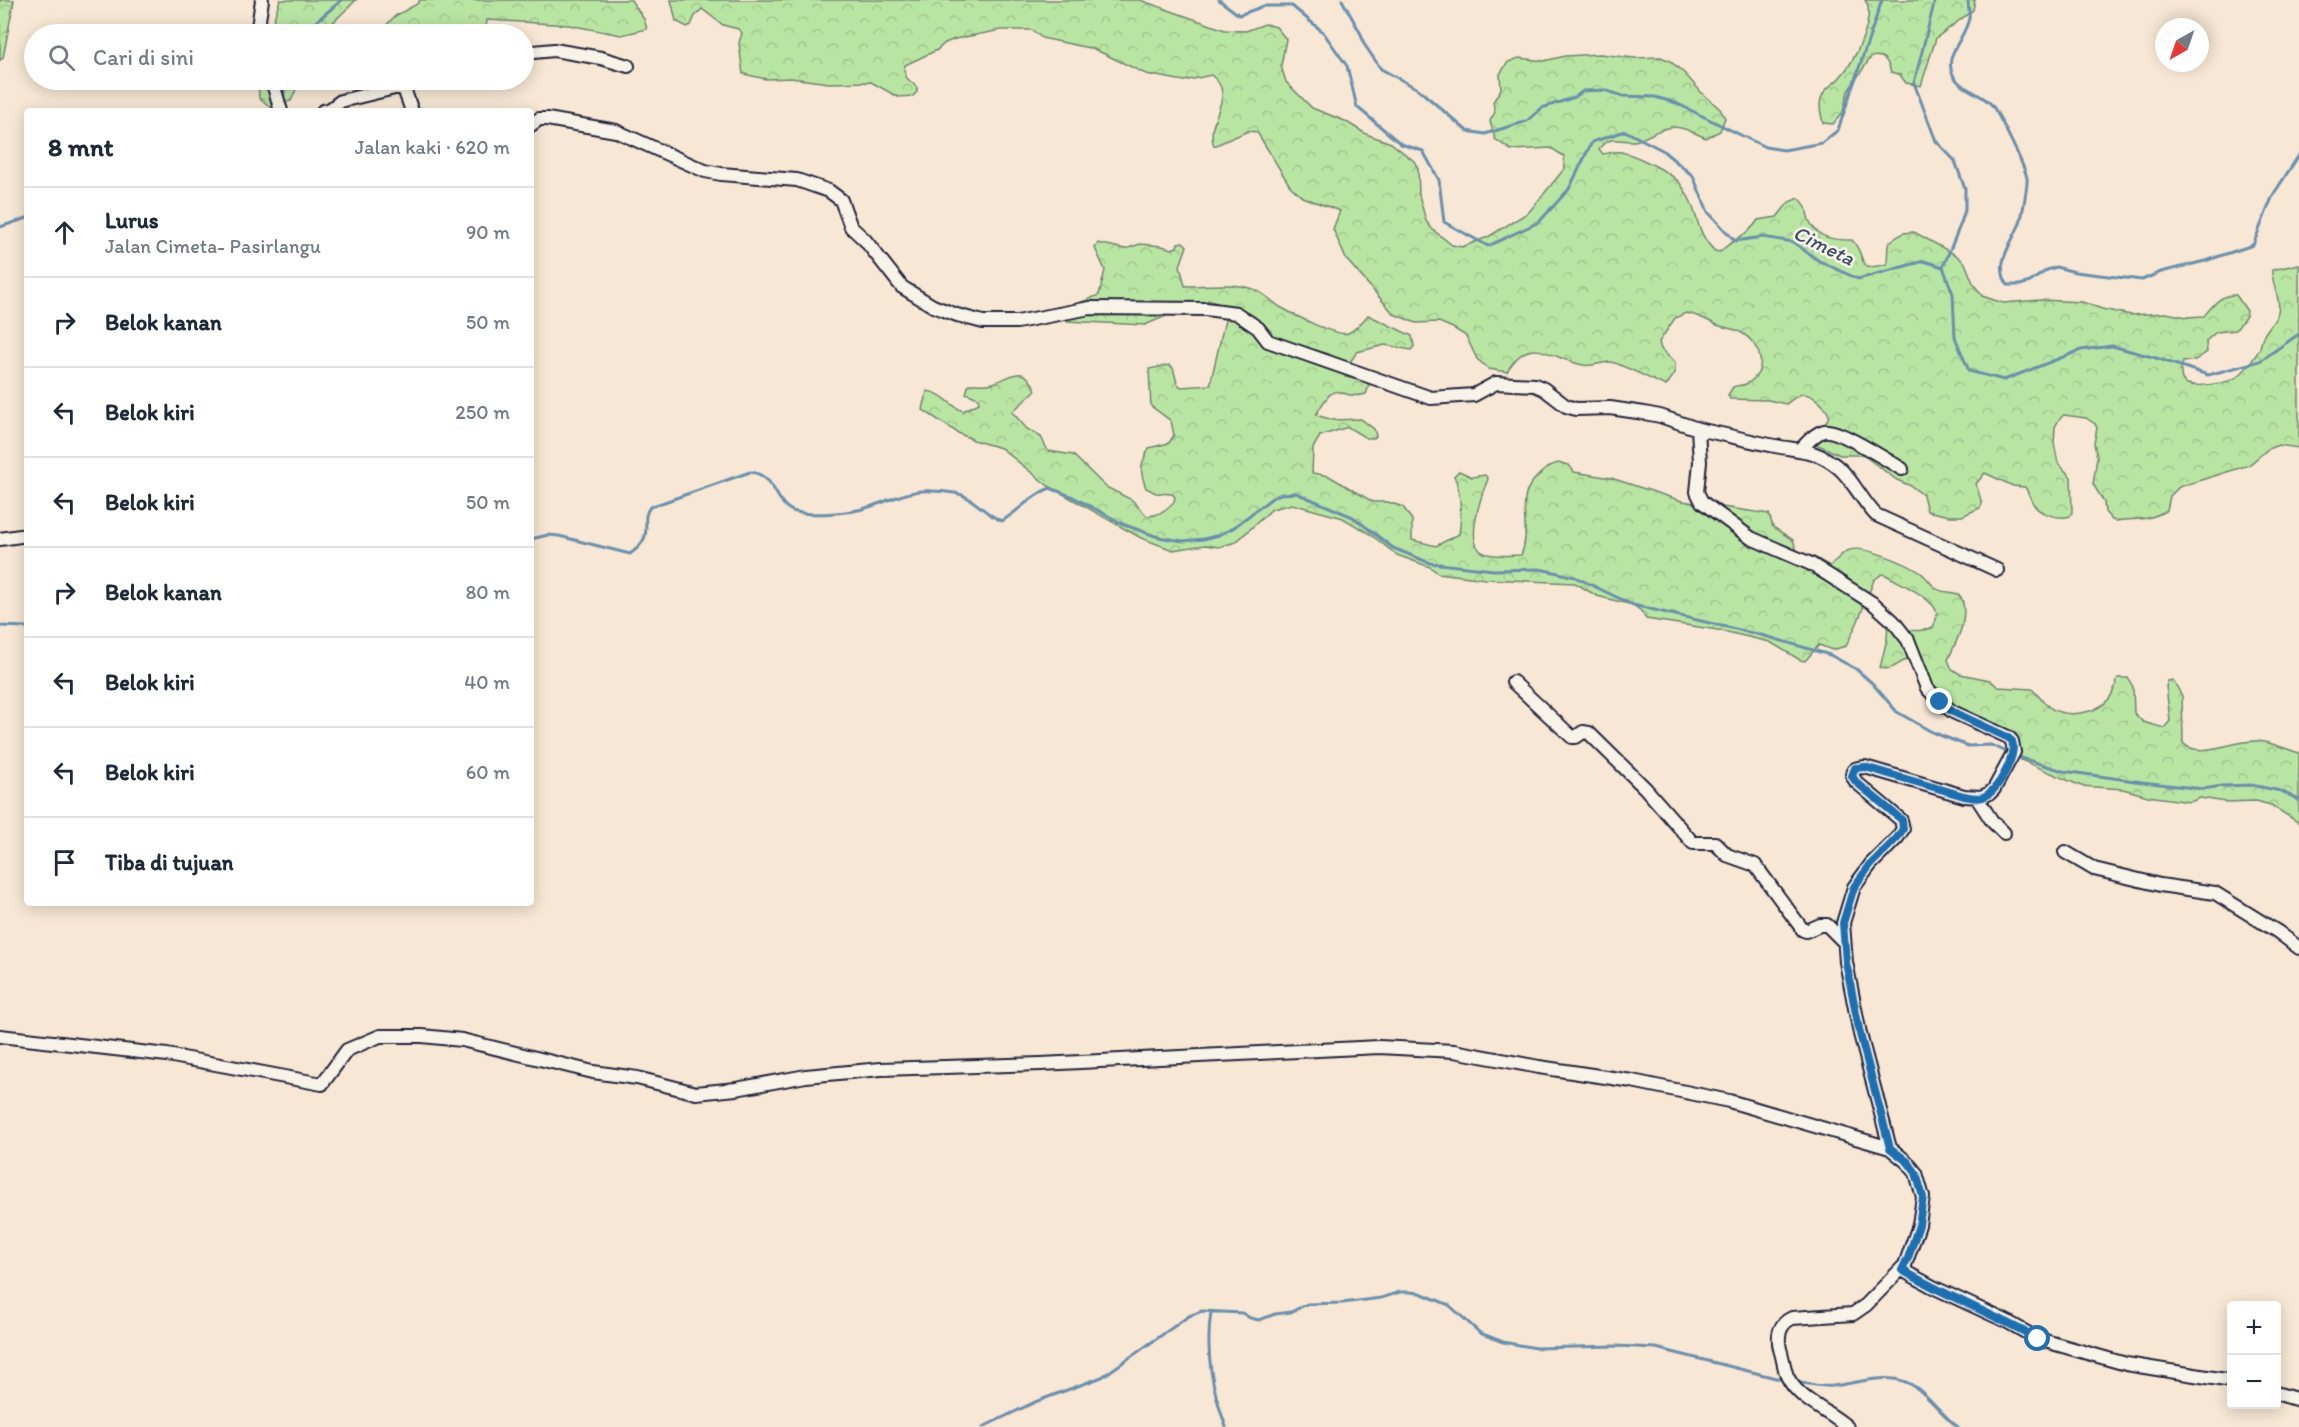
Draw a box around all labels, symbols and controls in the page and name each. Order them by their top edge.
north arrow [2155,18,2209,72]
search box [24,24,534,90]
icon: search [45,41,78,74]
text: Cari di sini [93,44,194,71]
text: 8 mnt [48,131,114,163]
text: Jalan kaki · 620 m [355,135,510,159]
text: Lurus [105,207,159,234]
icon: ahead [48,216,81,249]
water label: Cimeta [1789,219,1859,271]
text: 90 m [466,220,510,244]
text: Jalan Cimeta- Pasirlangu [105,234,321,258]
icon: right [48,306,81,339]
text: Belok kanan [105,309,222,336]
text: 50 m [466,310,510,334]
icon: left [48,396,81,429]
text: Belok kiri [105,399,195,426]
text: 250 m [455,400,510,424]
icon: left [48,486,81,519]
text: Belok kiri [105,489,195,516]
text: 50 m [466,490,510,514]
icon: right [48,576,81,609]
text: Belok kanan [105,579,222,606]
text: 80 m [465,580,510,604]
icon: left [48,666,81,699]
text: Belok kiri [105,669,195,696]
text: 40 m [464,670,510,694]
route end [1926,688,1952,714]
icon: left [48,756,81,789]
text: Belok kiri [105,759,195,786]
text: 60 m [466,760,510,784]
icon: arrive [48,846,81,879]
text: Tiba di tujuan [105,849,234,876]
map controls [2227,1301,2281,1409]
button: + [2227,1301,2281,1355]
route start [2024,1325,2050,1351]
button: − [2227,1355,2281,1409]

